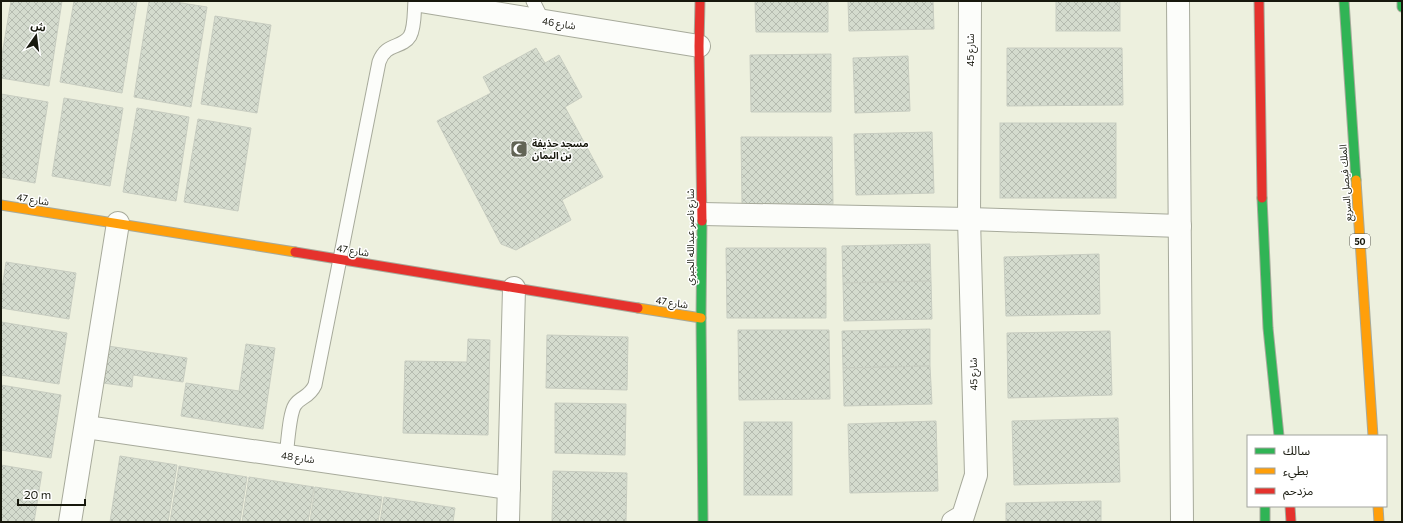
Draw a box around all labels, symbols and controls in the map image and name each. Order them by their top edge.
street label: شارع 46 [541,14,577,34]
north arrow [16,16,56,56]
text: ش [29,18,47,35]
street label: شارع 45 [964,33,978,67]
place label: مسجد حذيفة بن اليمان [532,137,589,162]
mosque icon: مسجد حذيفة بن اليمان [509,139,529,159]
street label: الملك فيصل السريع [1336,144,1356,222]
street label: شارع ناصر عبدالله الجبري [684,188,698,285]
street label: شارع 47 [16,191,50,209]
road number: 50 [1350,234,1370,248]
street label: شارع 47 [336,242,370,260]
street label: شارع 47 [655,294,689,312]
street label: شارع 45 [967,357,981,391]
legend [1247,435,1387,507]
text: سالك [1283,443,1310,457]
street label: شارع 48 [280,449,316,467]
text: بطيء [1283,463,1309,481]
scale bar [18,481,85,507]
text: مزدحم [1283,483,1313,500]
text: 20 m [24,487,51,501]

